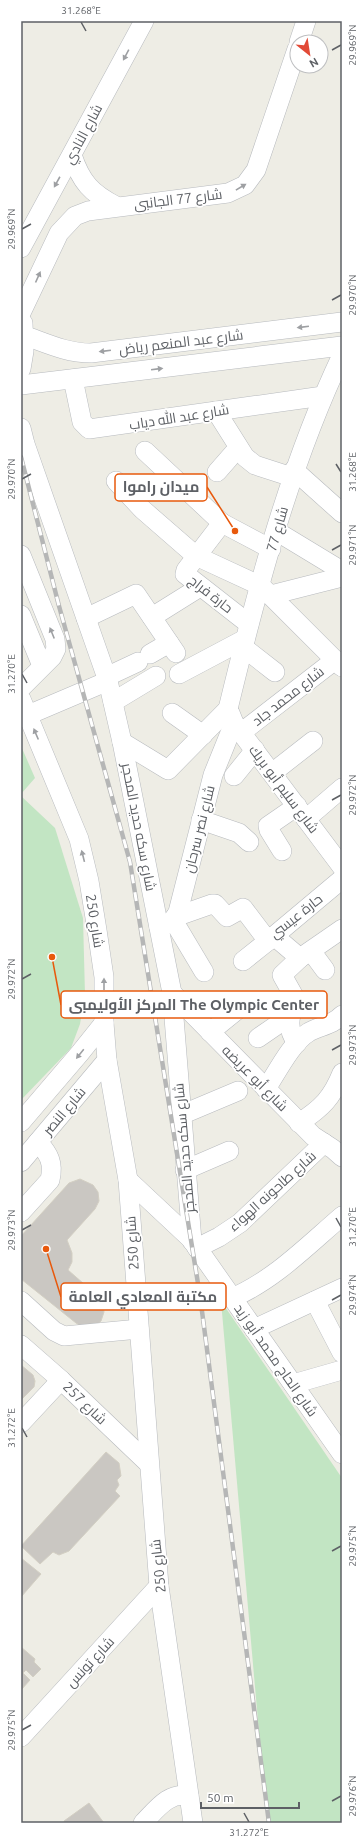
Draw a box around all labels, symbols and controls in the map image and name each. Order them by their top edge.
text: 31.268°E [61,5,101,16]
text: 29.969°N [347,24,358,66]
north arrow [289,34,329,74]
one-way arrow [122,49,129,61]
text: N [307,55,321,70]
street label: شارع النادي [61,101,109,169]
one-way arrow [54,176,61,188]
one-way arrow [235,183,247,190]
street label: شارع 77 الجانبى [133,186,223,213]
text: 29.969°N [6,208,17,250]
one-way arrow [35,272,41,283]
text: 29.970°N [347,274,358,316]
one-way arrow [297,324,309,330]
street label: شارع عبد المنعم رياض [118,326,244,360]
one-way arrow [99,348,111,354]
one-way arrow [151,366,163,372]
street label: شارع عبد الله دياب [128,400,230,434]
text: 31.268°E [347,452,358,492]
text: 29.970°N [6,458,17,500]
callout: ميدان راموا [115,474,207,501]
text: ميدان راموا [123,478,199,496]
street label: شارع 77 [263,505,292,554]
text: 29.971°N [347,524,358,566]
street label: حارة فراج [185,572,236,617]
one-way arrow [49,627,55,639]
text: 31.270°E [6,654,17,694]
street label: شارع محمد جاد [249,663,328,730]
one-way arrow [33,729,39,740]
street label: شارع سليم أبو بريك [244,741,323,837]
street label: شارع سكه حديد المحجر [118,761,159,893]
text: 29.972°N [347,774,358,816]
street label: شارع نصر سرحان [180,784,219,875]
one-way arrow [79,849,85,862]
street label: حارة عيسي [266,890,327,944]
street label: شارع 250 [82,893,107,949]
text: 29.972°N [6,958,17,1000]
one-way arrow [101,977,107,990]
callout: المركز الأوليمبى The Olympic Center [61,991,327,1018]
text: المركز الأوليمبى The Olympic Center [69,996,320,1014]
text: 29.973°N [347,1024,358,1066]
street label: شارع أبو عريضه [218,1041,292,1115]
one-way arrow [76,1048,84,1059]
street label: شارع سكه حديد المحجر [170,1082,199,1215]
street label: شارع النصر [39,1084,89,1140]
street label: شارع طاحونه الهواء [225,1148,320,1235]
text: 31.270°E [347,1207,358,1247]
text: 29.973°N [6,1209,17,1251]
street label: شارع 250 [122,1215,143,1271]
text: 29.974°N [347,1274,358,1316]
callout: مكتبة المعادي العامة [61,1283,226,1310]
text: مكتبة المعادي العامة [69,1288,217,1309]
street label: شارع الحاج محمد أبو زيد [230,1300,322,1420]
street label: شارع 257 [59,1378,110,1428]
text: 31.272°E [6,1408,17,1448]
text: 29.975°N [347,1525,358,1567]
street label: شارع 250 [147,1538,170,1594]
street label: شارع تونس [63,1633,118,1691]
text: 29.975°N [6,1709,17,1751]
text: 29.976°N [347,1775,358,1817]
scale bar [201,1784,299,1810]
text: 50 m [207,1791,234,1804]
text: 31.272°E [229,1827,269,1838]

